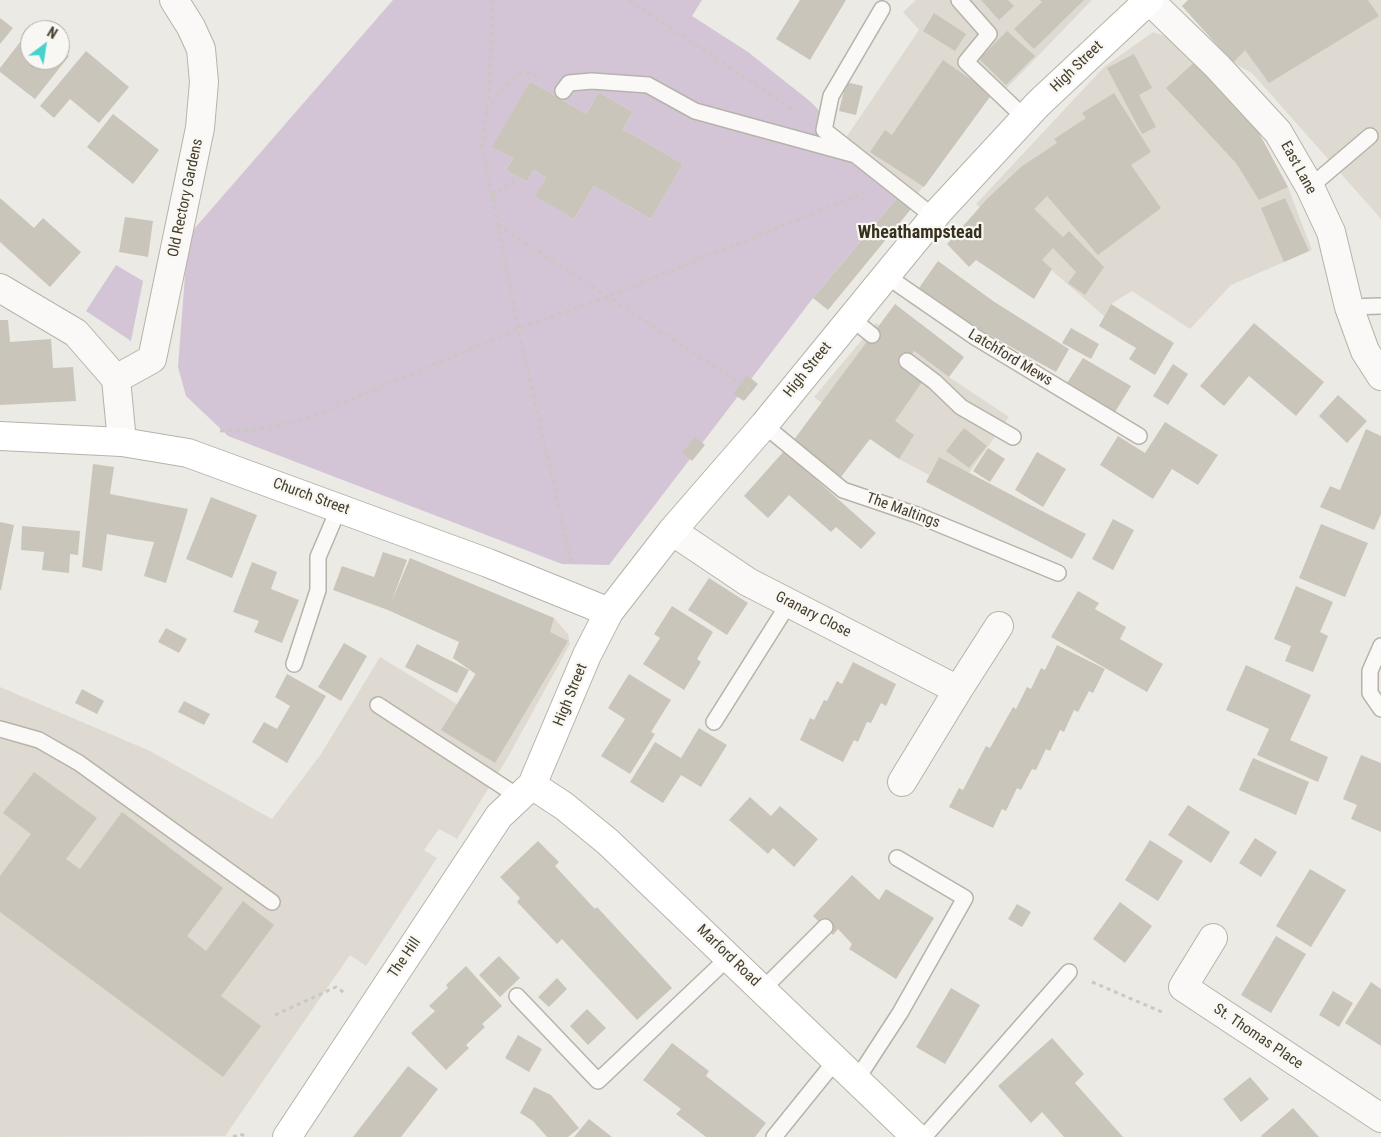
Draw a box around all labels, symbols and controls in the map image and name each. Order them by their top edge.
north arrow [20,20,70,70]
text: N [44,24,60,42]
street label: High Street [1047,38,1107,96]
street label: Old Rectory Gardens [165,137,207,259]
street label: East Lane [1276,138,1320,198]
district label: Wheathampstead [858,222,982,244]
street label: Latchford Mews [964,326,1056,390]
street label: High Street [780,339,836,401]
street label: Church Street [270,475,352,519]
street label: The Maltings [864,489,942,533]
street label: Granary Close [772,588,854,642]
street label: High Street [550,661,592,729]
street label: Marford Road [693,921,763,991]
street label: The Hill [385,934,425,982]
street label: St. Thomas Place [1210,1001,1306,1073]

